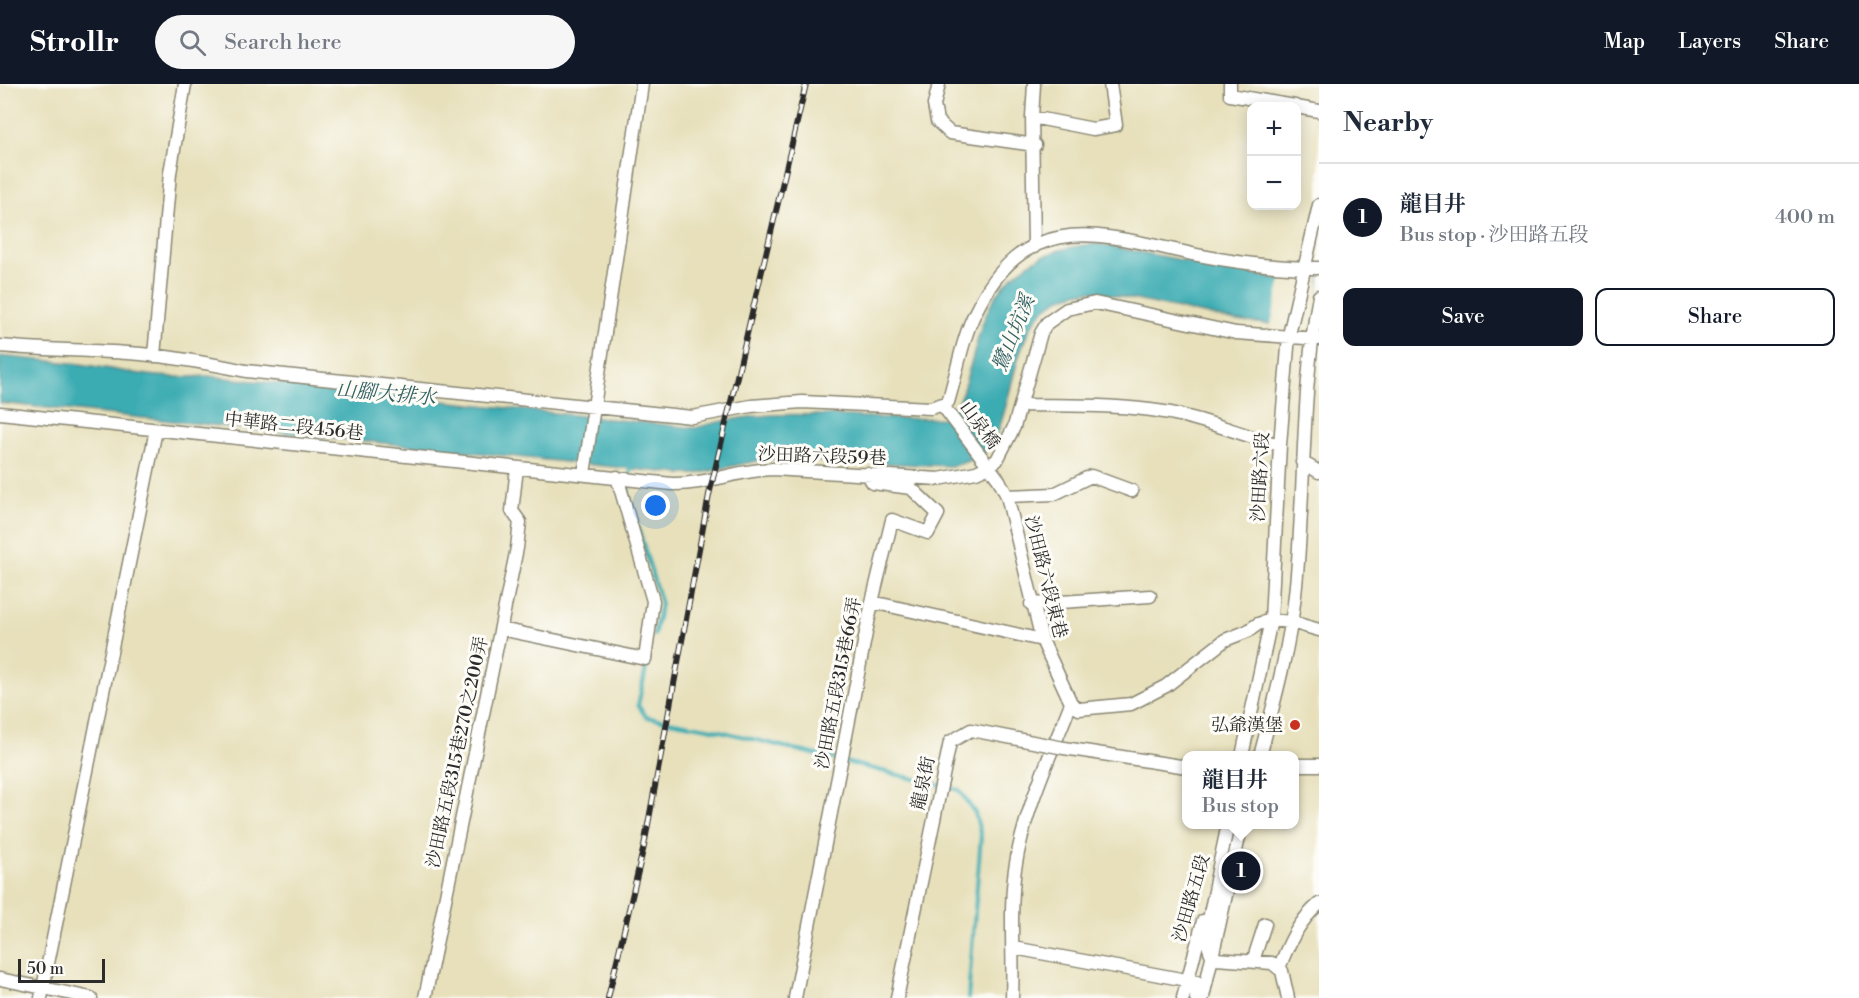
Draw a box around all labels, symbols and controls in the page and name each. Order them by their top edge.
search box [155,15,575,69]
text: Strollr [30,25,119,60]
icon: search [176,26,209,59]
text: Search here [224,29,342,56]
text: Map [1604,29,1645,55]
text: Layers [1678,29,1741,55]
text: Share [1774,29,1829,55]
map controls [1247,102,1301,210]
button: + [1247,102,1301,156]
text: Nearby [1343,107,1433,139]
button: − [1247,156,1301,210]
text: 龍目井 [1400,191,1466,218]
text: 1 [1358,205,1367,230]
text: 400 m [1775,205,1835,230]
text: Bus stop · 沙田路五段 [1400,223,1588,248]
button: Save [1343,288,1583,346]
button: Share [1595,288,1835,346]
water label: 鷺山坑溪 [988,290,1042,375]
water label: 山腳大排水 [335,378,439,411]
street label: 山泉橋 [954,397,1005,454]
street label: 中華路二段456巷 [223,408,365,445]
street label: 沙田路六段 [1247,431,1274,523]
street label: 沙田路六段59巷 [757,443,887,470]
your location [641,491,670,520]
street label: 沙田路六段東巷 [1019,513,1072,641]
street label: 沙田路五段315巷66弄 [811,595,866,771]
street label: 沙田路五段315巷270之200弄 [422,634,493,870]
place label: 弘爺漢堡 [1211,714,1283,737]
marker: 弘爺漢堡 [1288,718,1302,732]
popup [1182,751,1299,829]
street label: 龍泉街 [907,754,940,812]
text: 龍目井 [1202,767,1268,794]
text: Bus stop [1202,794,1279,819]
pin: 1 [1222,848,1260,894]
street label: 沙田路五段 [1168,852,1215,945]
scale bar [18,956,105,984]
text: 50 m [27,959,64,979]

